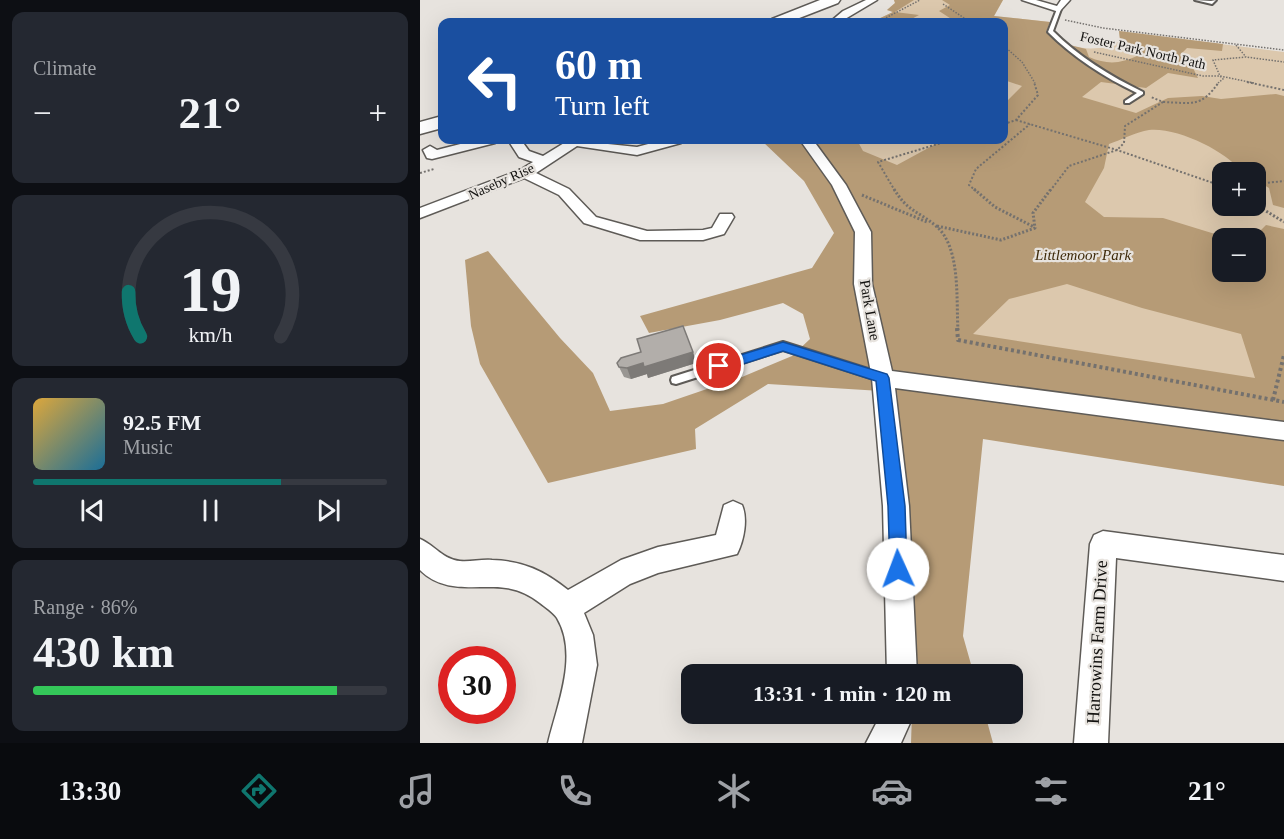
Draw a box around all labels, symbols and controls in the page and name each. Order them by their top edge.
street label: Foster Park North Path [1078,29,1207,72]
icon: left [456,42,534,120]
text: 60 m [555,42,643,88]
text: Climate [33,57,96,79]
text: 21° [179,88,242,138]
text: Turn left [555,91,649,121]
text: − [33,95,52,131]
text: + [368,95,387,131]
street label: Naseby Rise [466,160,536,203]
map controls [1212,162,1266,282]
button: + [1212,162,1266,216]
button: − [1212,228,1266,282]
park label: Littlemoor Park [1034,247,1131,263]
text: 19 [179,255,241,324]
street label: Park Lane [857,278,883,342]
text: km/h [188,324,232,348]
pin [693,340,744,391]
icon: arrive [702,349,735,382]
text: 92.5 FM [123,410,201,435]
text: Music [123,436,173,458]
icon: previous [76,494,109,527]
icon: pause [194,494,227,527]
icon: next [312,494,345,527]
position arrow [866,537,930,601]
street label: Harrowins Farm Drive [1083,560,1111,724]
text: Range · 86% [33,596,137,618]
text: 430 km [33,627,174,677]
speed limit sign: 30 [438,646,516,724]
text: 13:31 · 1 min · 120 m [753,681,951,706]
icon: directions [238,770,280,812]
icon: music [396,770,438,812]
icon: phone [554,770,596,812]
icon: climate [713,770,755,812]
icon: car [871,770,913,812]
icon: filters [1030,770,1072,812]
text: 13:30 [58,776,121,806]
text: 21° [1188,776,1226,806]

